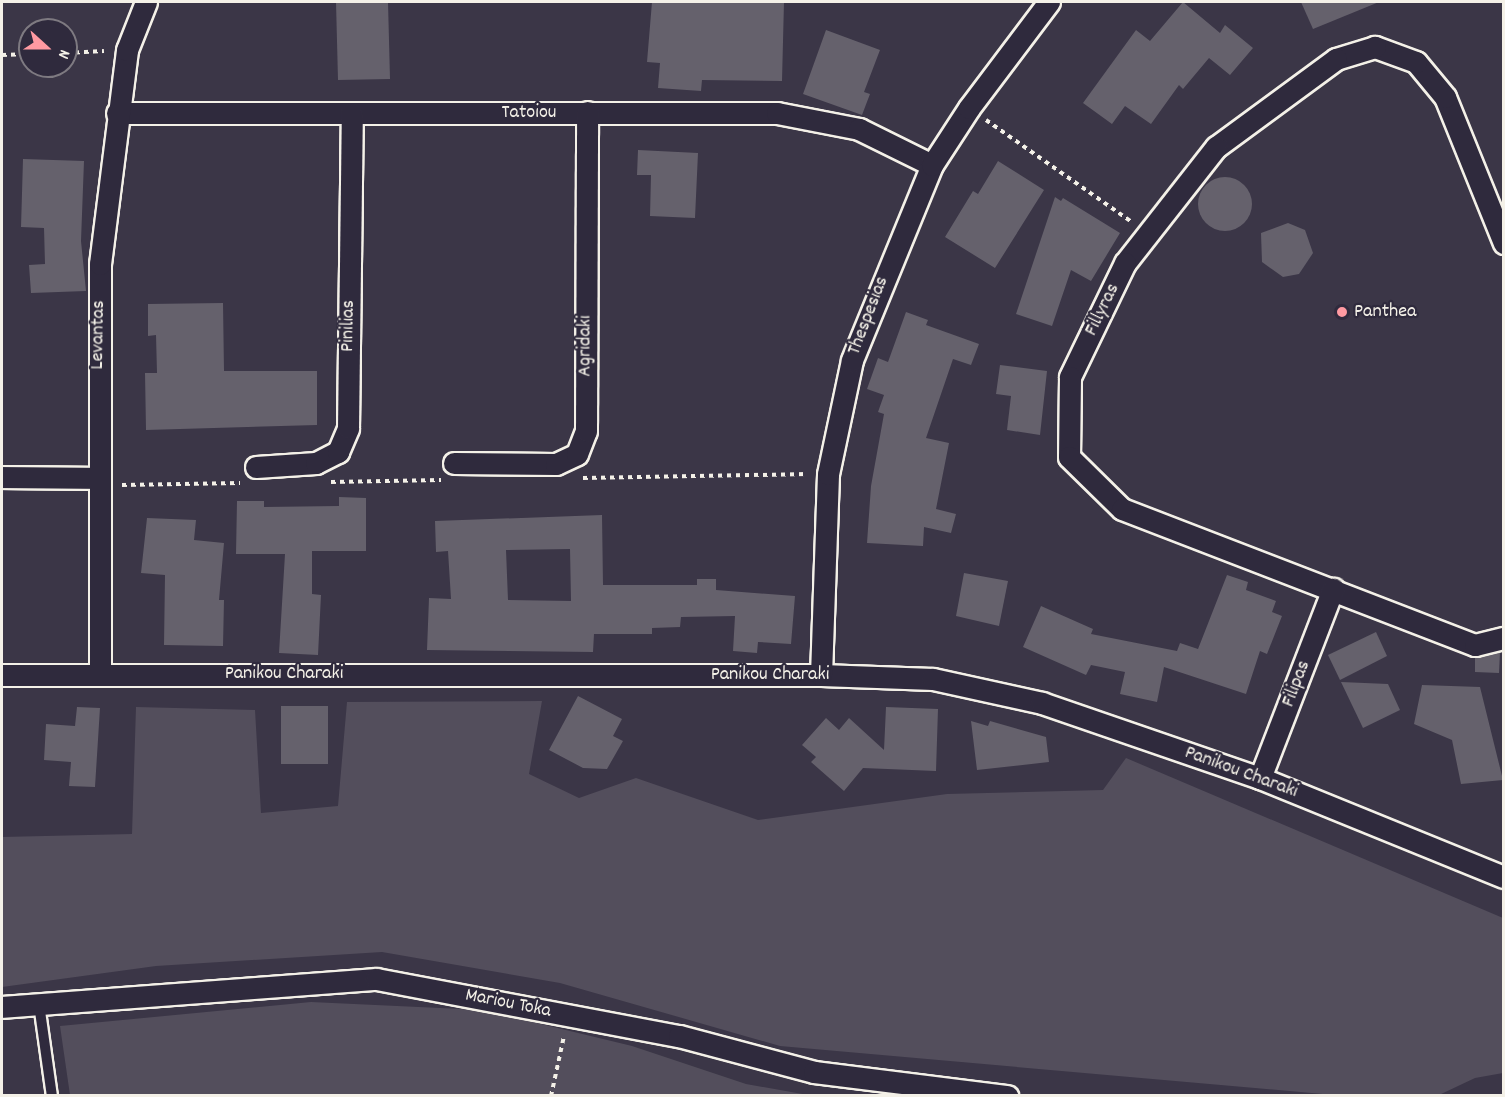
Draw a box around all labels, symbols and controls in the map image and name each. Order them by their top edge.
north arrow [18,18,78,78]
text: N [51,46,76,62]
street label: Tatoiou [502,101,556,125]
street label: Thespesias [843,273,895,359]
street label: Fillyras [1080,280,1126,340]
street label: Levantas [86,300,112,370]
street label: Pinilias [337,300,361,352]
place label: Panthea [1354,300,1416,324]
marker: Panthea [1335,305,1349,319]
street label: Agridaki [574,315,598,377]
street label: Filipas [1277,657,1317,711]
street label: Panikou Charaki [225,662,343,686]
street label: Panikou Charaki [711,663,829,687]
street label: Panikou Charaki [1181,741,1301,805]
street label: Mariou Toka [463,984,553,1024]

